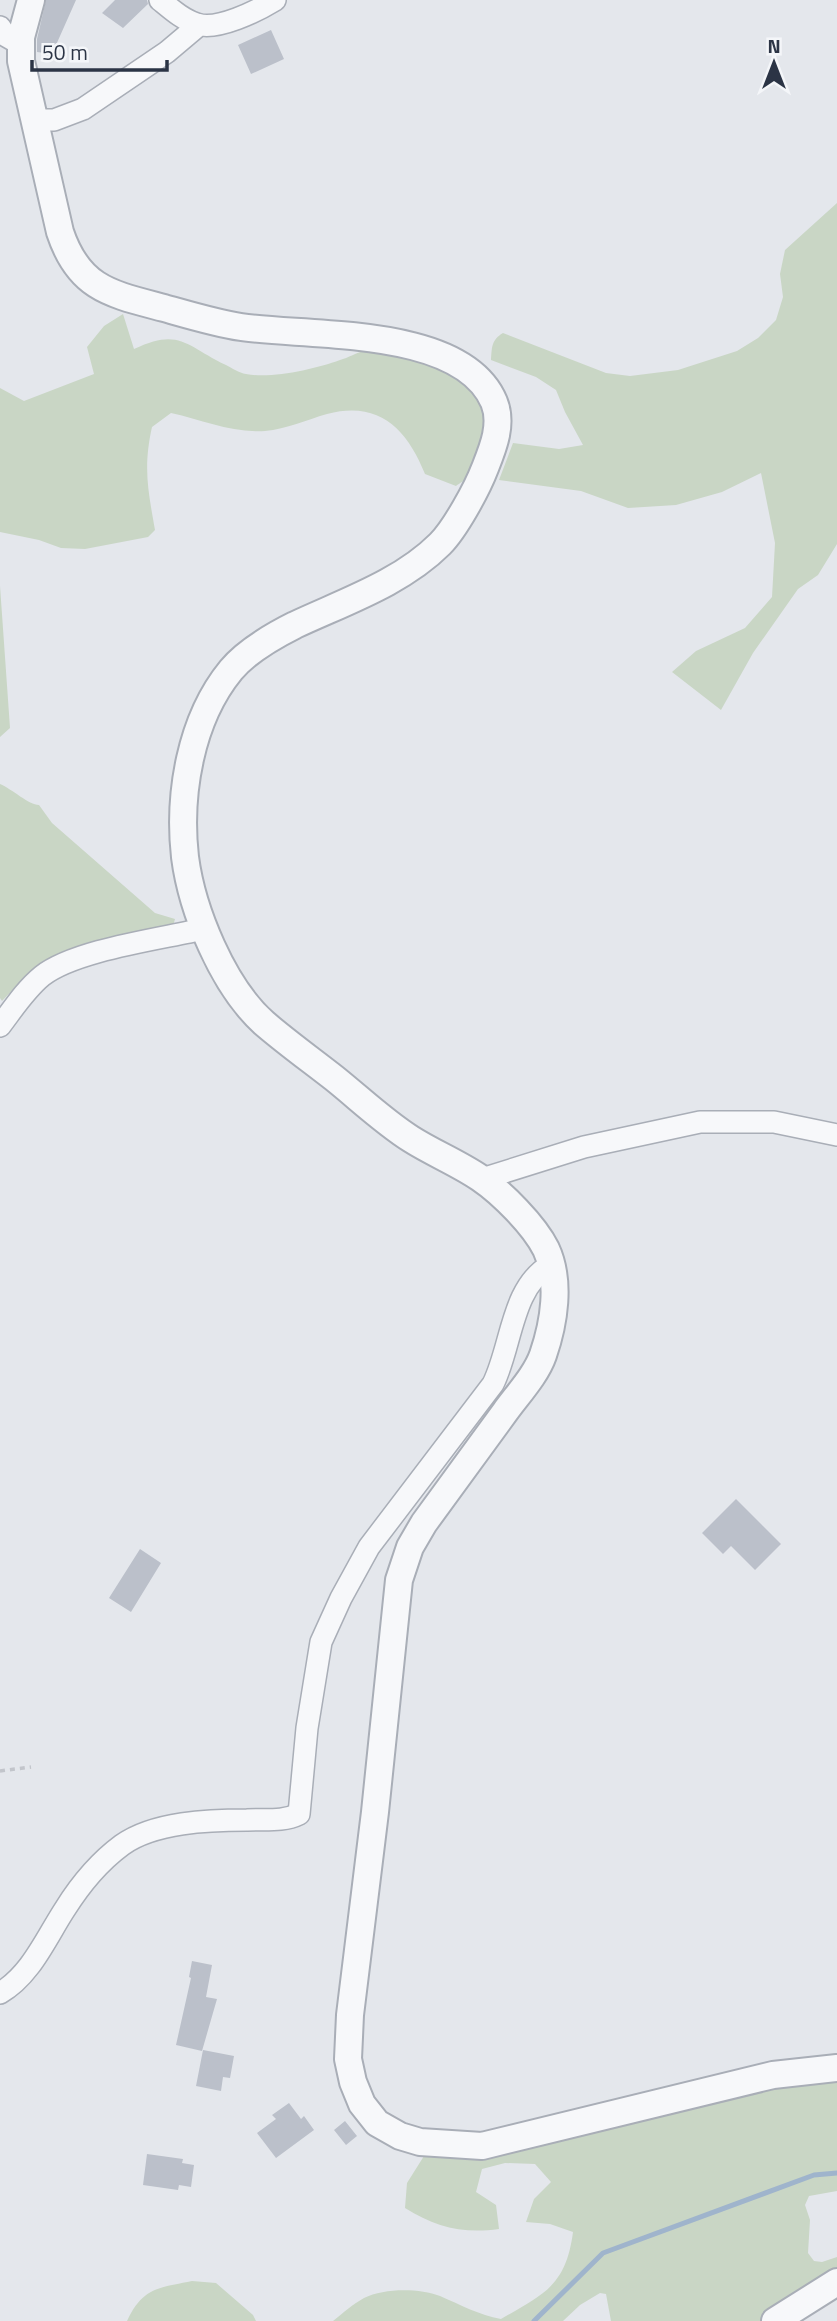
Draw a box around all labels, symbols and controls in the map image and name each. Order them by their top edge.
scale bar [32,28,166,72]
north arrow [739,28,809,98]
text: N [767,31,781,60]
text: 50 m [42,36,88,68]

